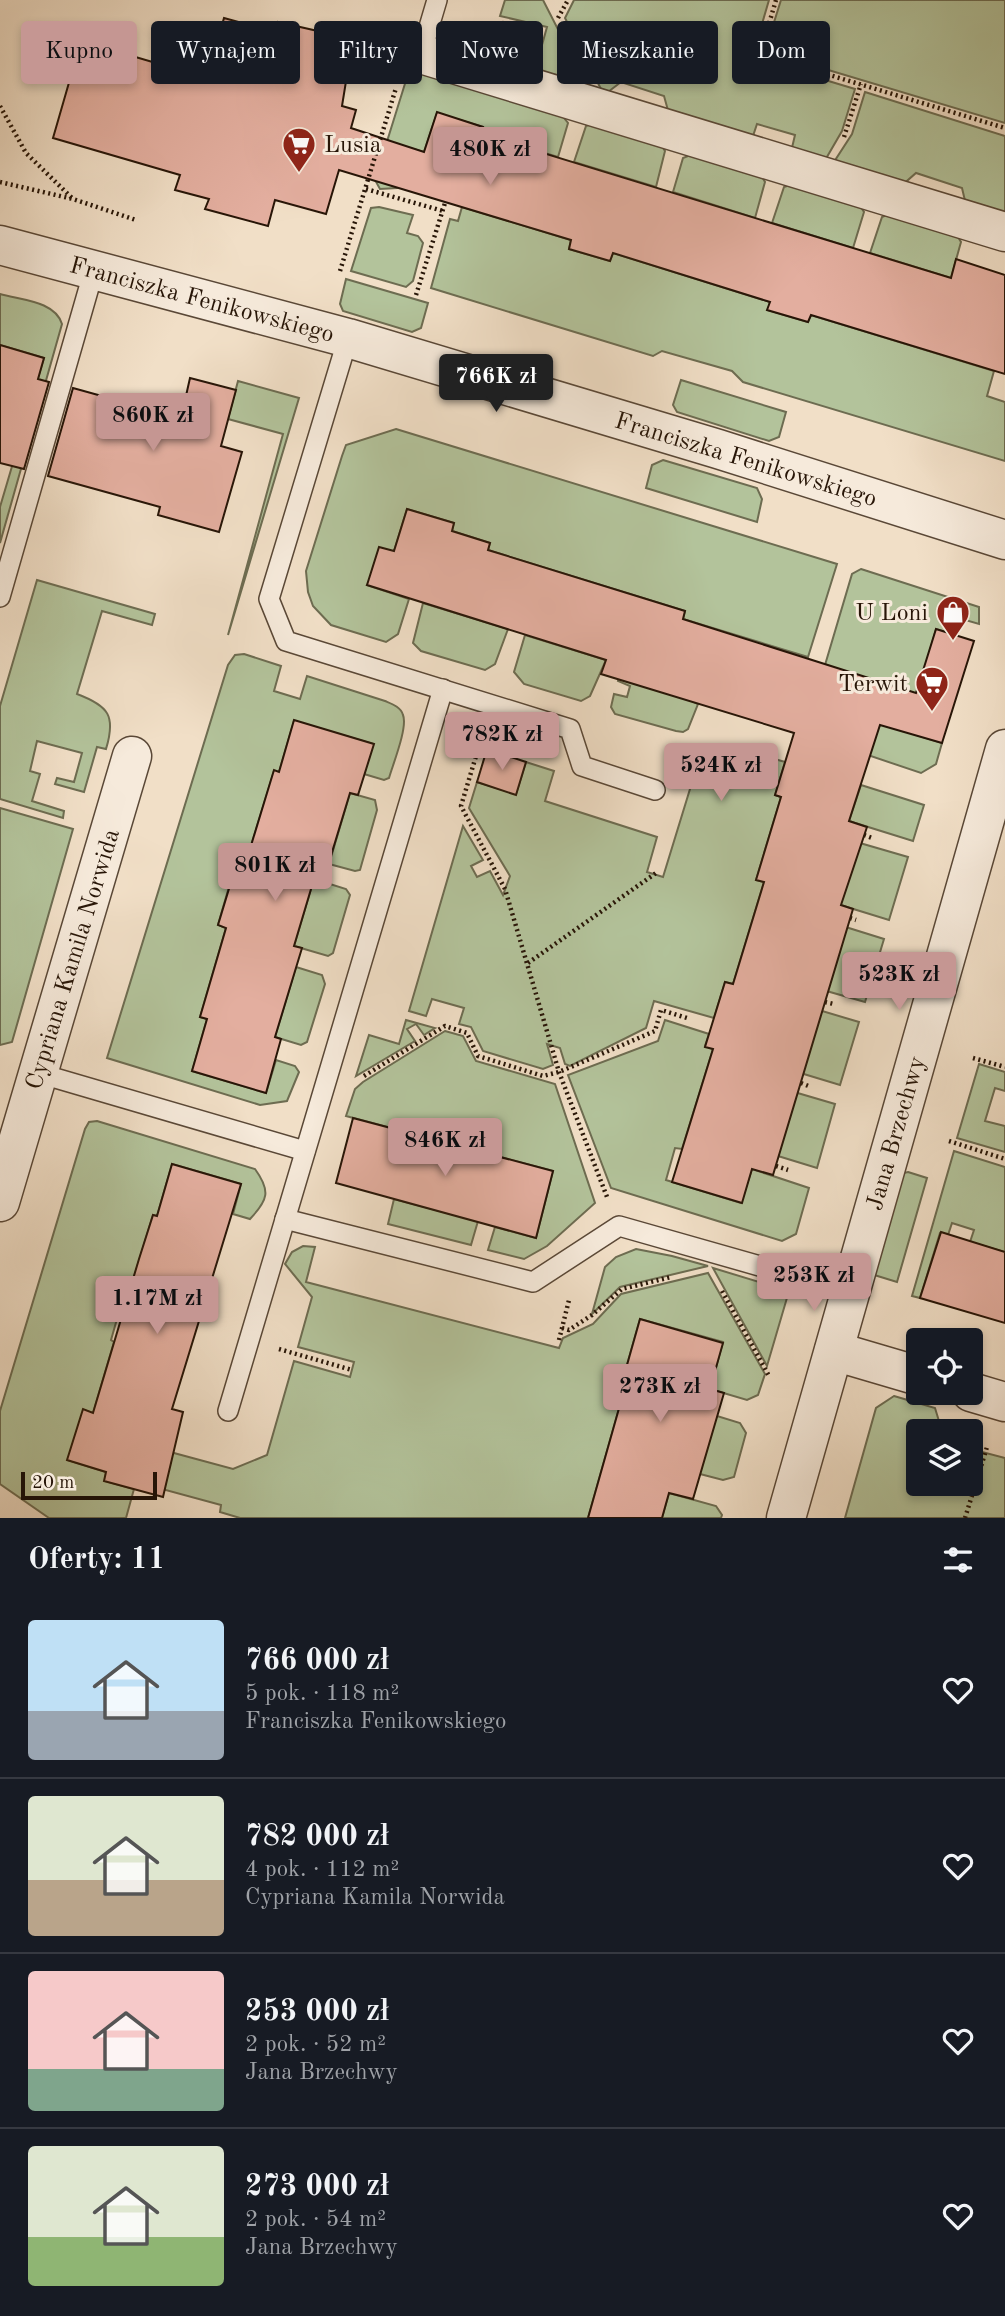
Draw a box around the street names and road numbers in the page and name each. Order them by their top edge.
street label: Franciszka Fenikowskiego [67,254,336,348]
street label: Franciszka Fenikowskiego [611,410,879,512]
street label: Cypriana Kamila Norwida [23,826,125,1093]
street label: Jana Brzechwy [863,1053,930,1213]

